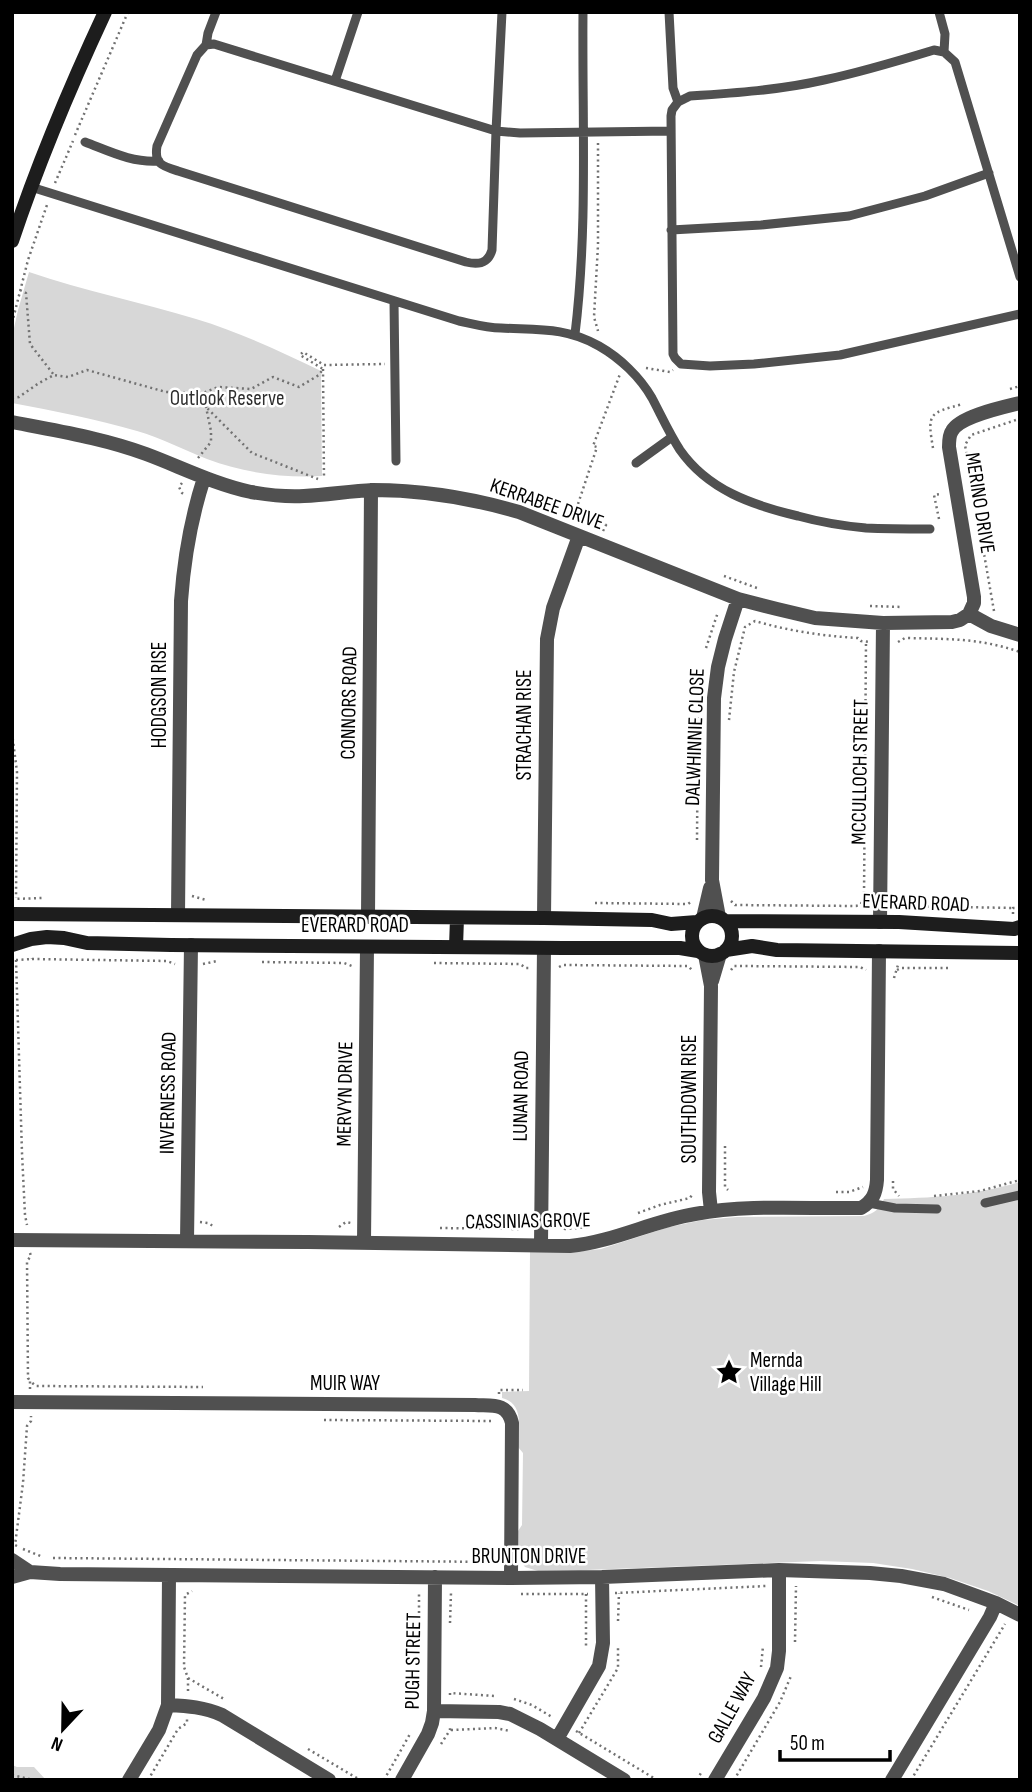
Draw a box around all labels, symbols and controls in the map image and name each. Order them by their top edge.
park label: Outlook Reserve [170,386,284,411]
street label: MERINO DRIVE [960,451,1000,555]
street label: KERRABEE DRIVE [487,473,607,535]
street label: HODGSON RISE [147,642,172,748]
street label: CONNORS ROAD [336,646,362,760]
street label: DALWHINNIE CLOSE [680,668,710,806]
street label: STRACHAN RISE [512,669,537,781]
street label: MCCULLOCH STREET [846,698,874,845]
street label: EVERARD ROAD [862,889,970,917]
street label: EVERARD ROAD [301,913,409,938]
street label: INVERNESS ROAD [154,1032,182,1154]
street label: SOUTHDOWN RISE [677,1035,702,1163]
street label: MERVYN DRIVE [332,1041,358,1147]
street label: LUNAN ROAD [508,1050,534,1142]
street label: CASSINIAS GROVE [465,1207,591,1235]
place label: Mernda Village Hill [750,1348,822,1397]
place icon: Mernda Village Hill [714,1357,744,1387]
street label: MUIR WAY [310,1371,380,1396]
street label: BRUNTON DRIVE [472,1544,586,1569]
street label: PUGH STREET [400,1612,426,1710]
street label: GALLE WAY [702,1668,762,1748]
north arrow [28,1694,98,1764]
scale bar [780,1718,890,1762]
text: N [48,1731,66,1756]
text: 50 m [790,1731,825,1756]

